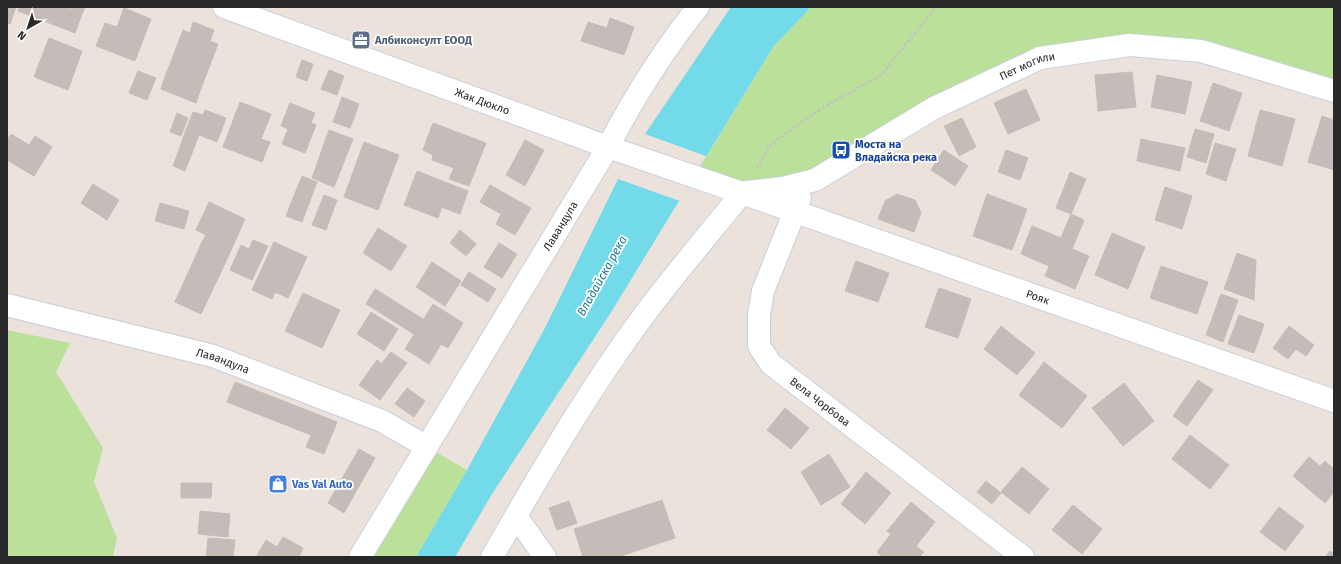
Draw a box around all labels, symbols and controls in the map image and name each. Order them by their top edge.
north arrow [8,8,48,48]
text: N [15,28,29,43]
office icon: Албиконсулт ЕООД [350,29,372,51]
place label: Албиконсулт ЕООД [374,34,472,47]
street label: Пет могили [998,50,1056,83]
street label: Жак Дюкло [453,86,511,118]
place label: Моста на Владайска река [855,138,937,164]
bus stop icon: Моста на Владайска река [830,139,852,161]
street label: Лавандула [541,199,581,253]
water label: Владайска река [574,233,630,319]
street label: Рояк [1024,287,1052,308]
street label: Лавандула [195,346,251,376]
street label: Вела Чорбова [787,375,853,429]
shop icon: Vas Val Auto [267,473,289,495]
place label: Vas Val Auto [291,478,353,491]

